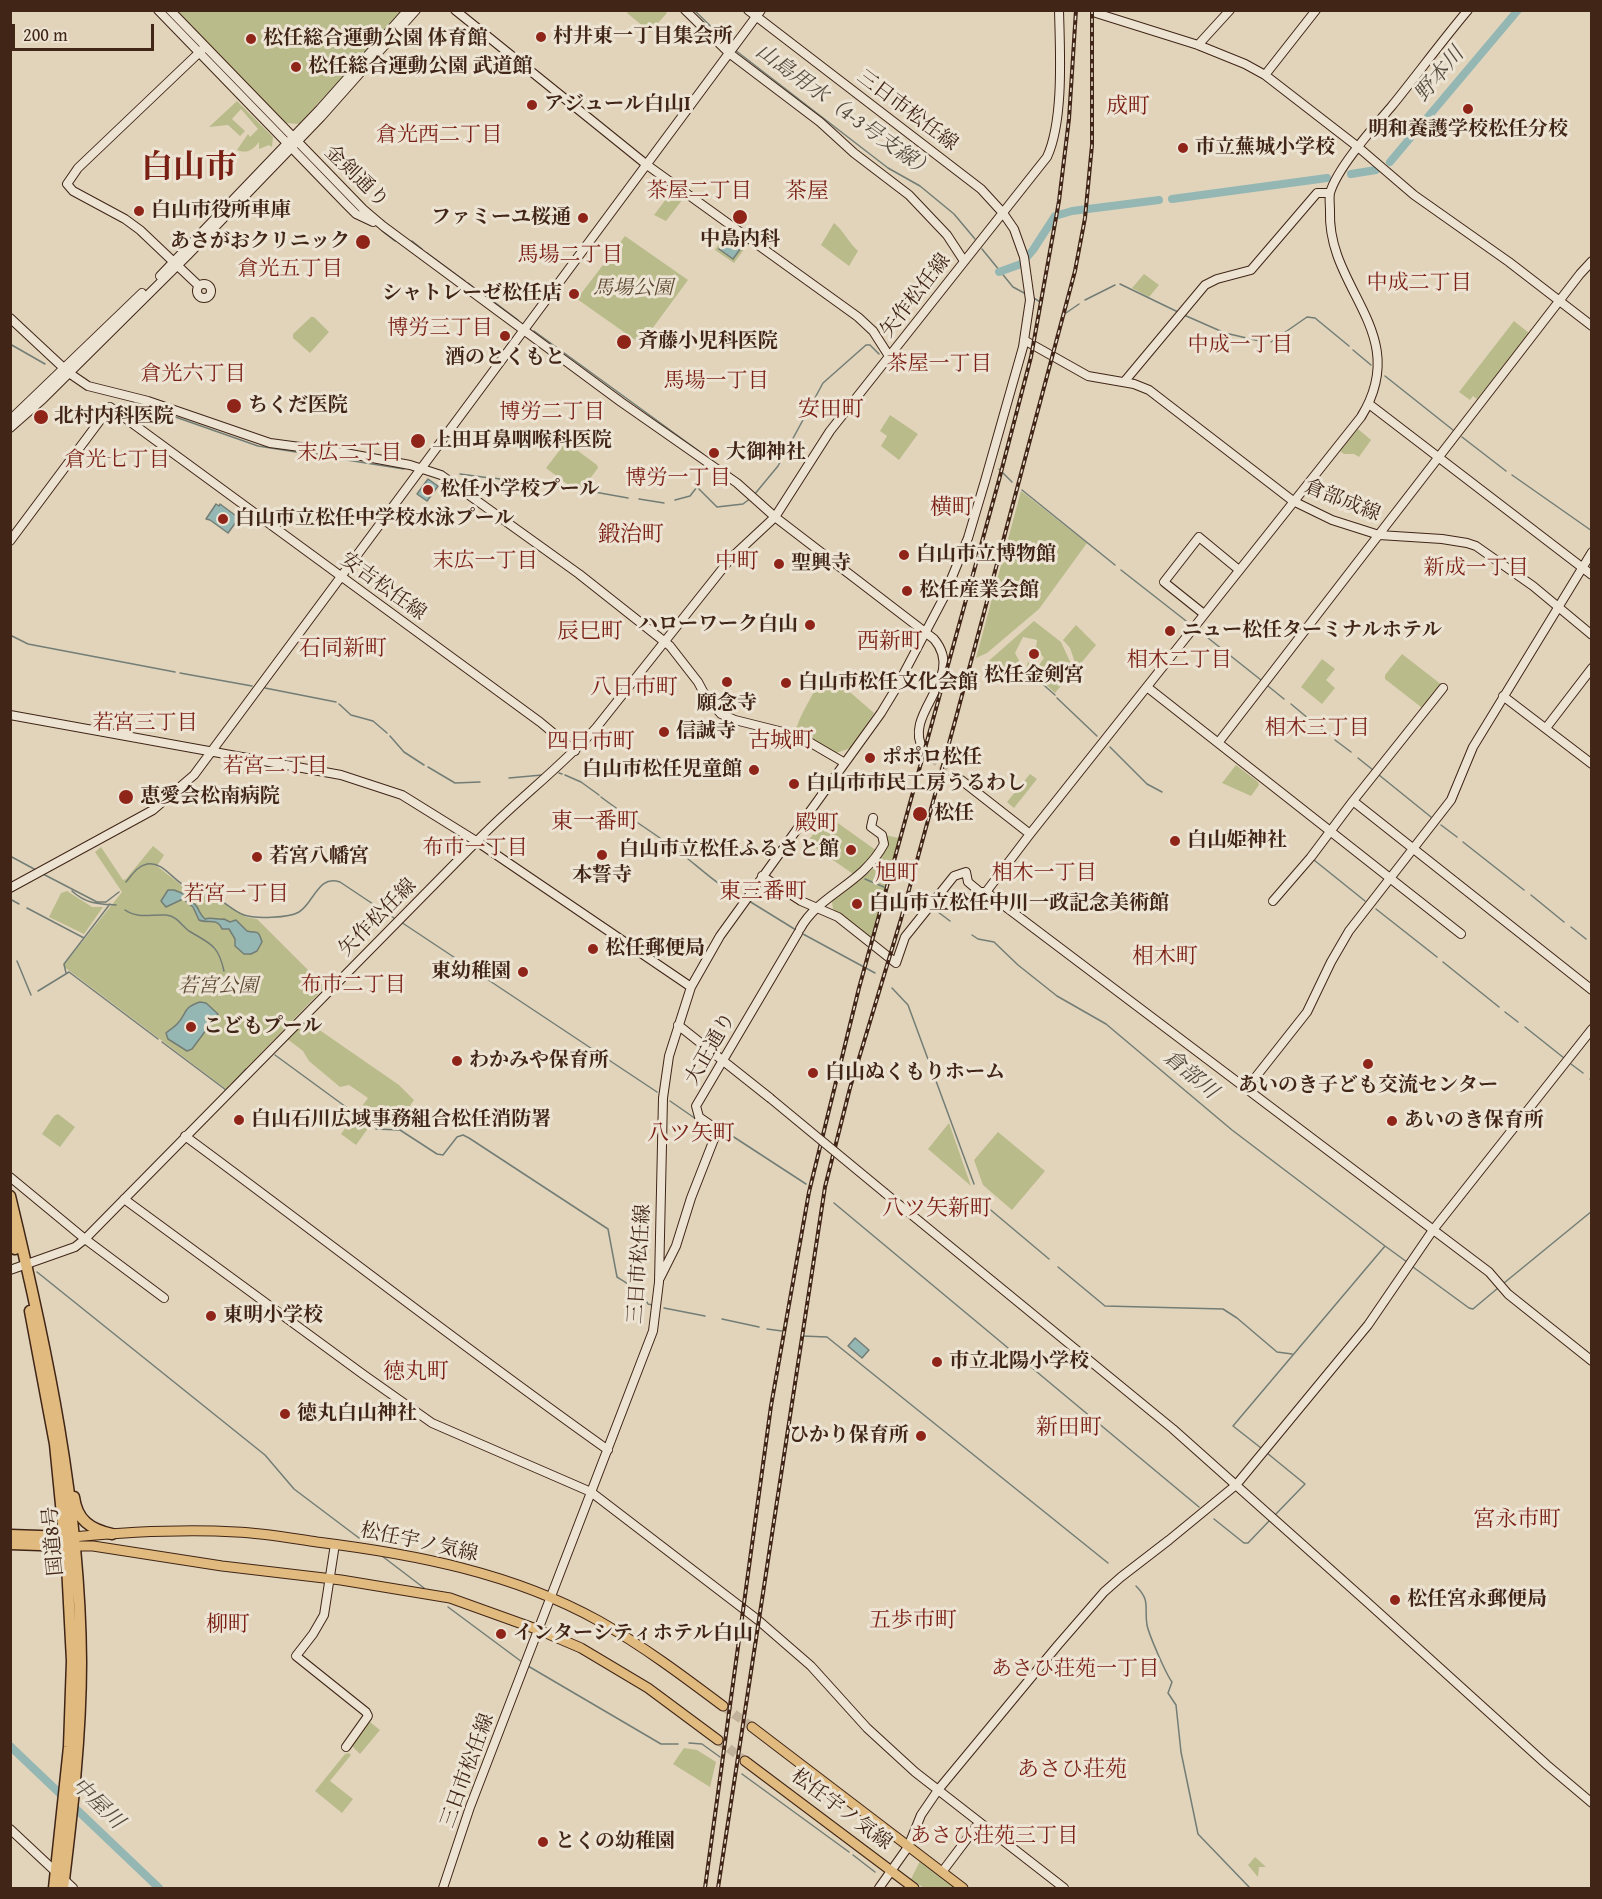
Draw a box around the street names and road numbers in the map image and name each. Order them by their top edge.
street label: 三日市松任線 [852,65,962,157]
street label: 金剣通り [319,141,393,213]
street label: 矢作松任線 [876,249,956,343]
street label: 倉部成線 [1300,475,1384,527]
street label: 安吉松任線 [335,548,431,626]
street label: 矢作松任線 [334,874,422,962]
street label: 大正通り [681,1008,741,1090]
street label: 三日市松任線 [624,1203,656,1325]
street label: 国道8号 [39,1505,69,1577]
street label: 松任宇ノ気線 [358,1519,480,1567]
street label: 三日市松任線 [436,1711,500,1831]
street label: 松任宇ノ気線 [786,1764,896,1856]

